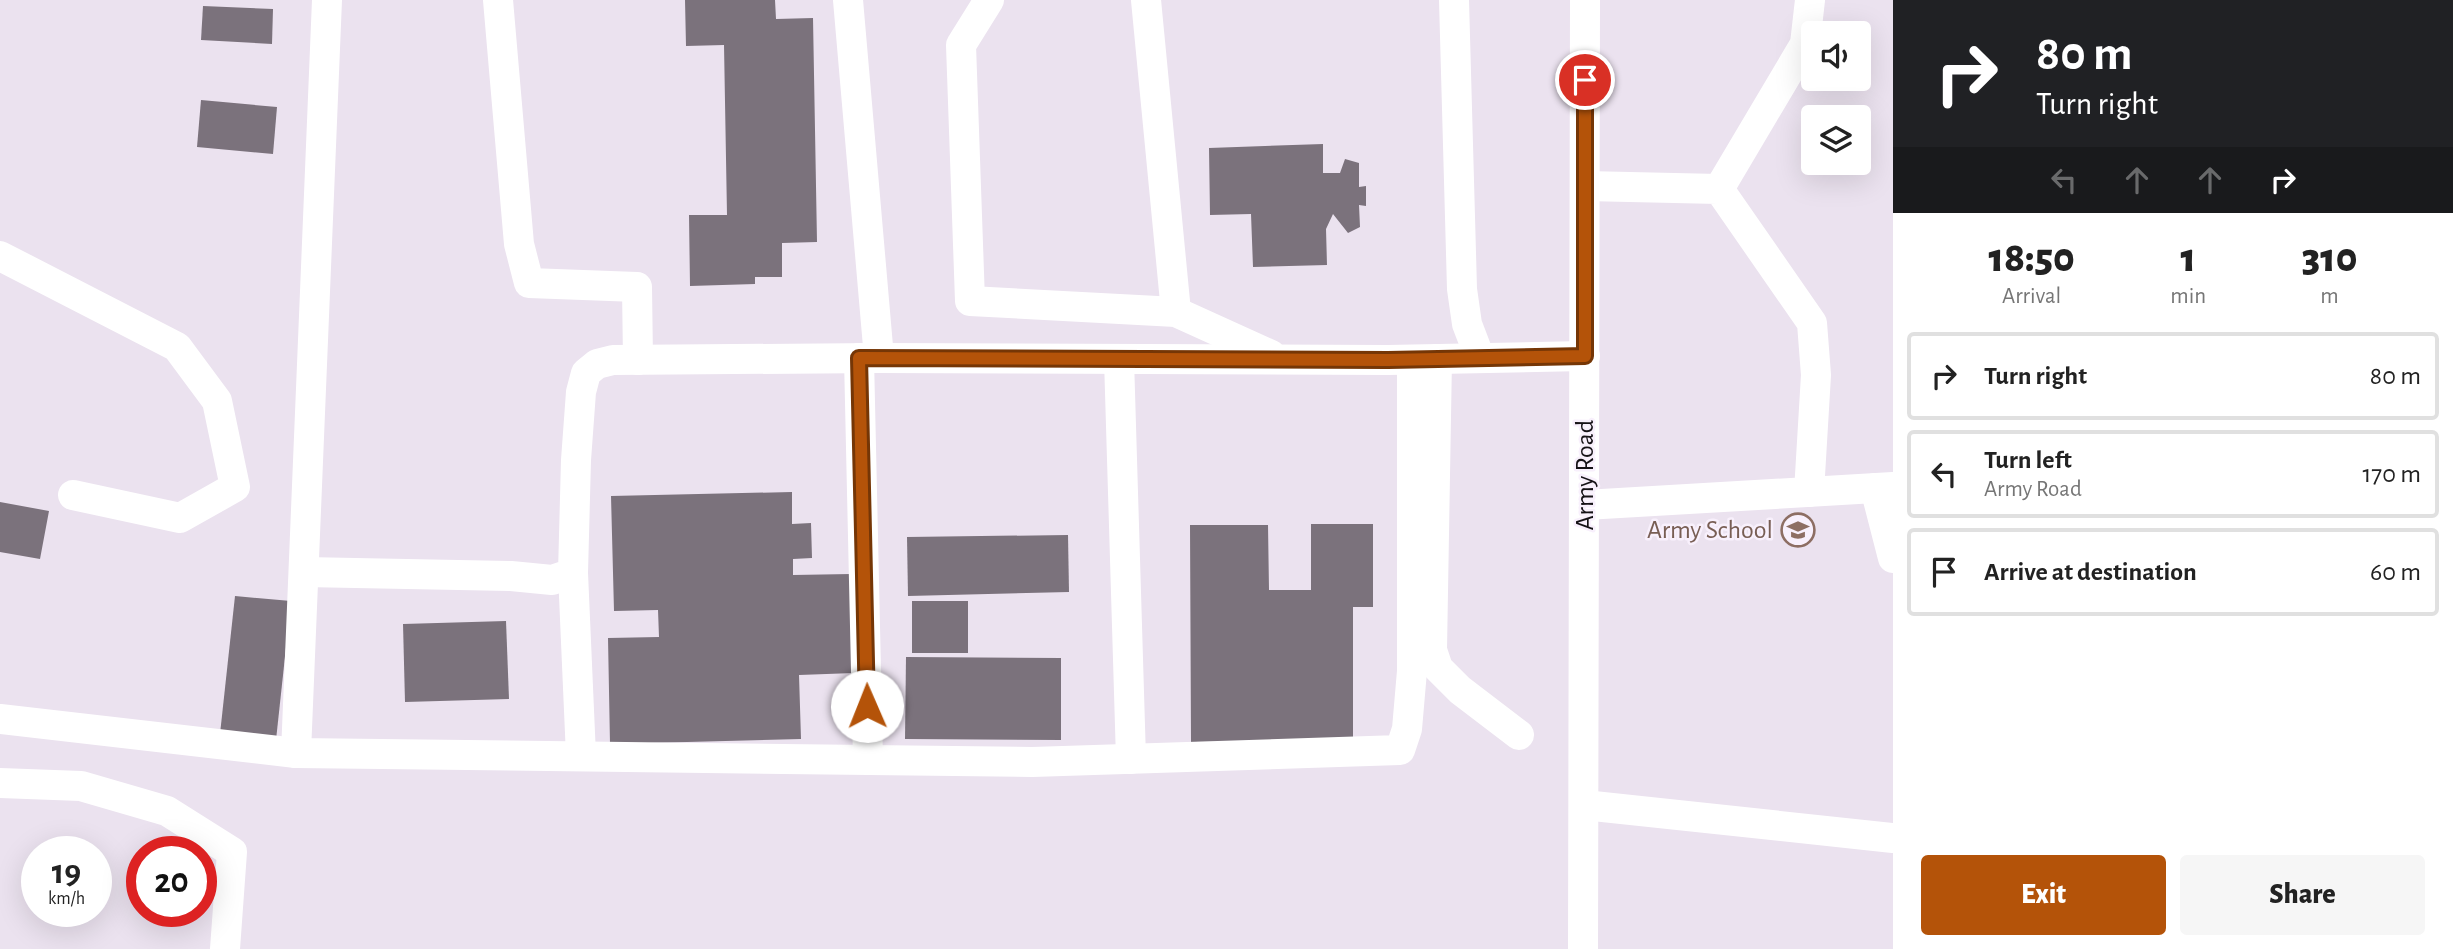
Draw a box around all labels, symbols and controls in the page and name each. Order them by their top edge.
map controls [1801,21,1871,175]
button: sound [1801,21,1871,91]
icon: right [1921,28,2012,119]
text: 80 m [2036,30,2133,79]
pin [1555,50,1615,110]
icon: arrive [1566,61,1604,99]
text: Turn right [2036,88,2158,120]
button: layers [1801,105,1871,175]
icon: left [2045,161,2083,199]
icon: ahead [2118,161,2156,199]
icon: ahead [2191,161,2229,199]
icon: right [2264,161,2302,199]
text: 18:50 [1989,237,2075,279]
text: 1 [2181,237,2196,279]
text: 310 [2302,237,2357,279]
text: Arrival [2002,285,2061,308]
text: min [2170,285,2206,308]
text: m [2320,285,2339,308]
icon: right [1925,357,1963,395]
text: Turn right [1984,363,2087,389]
text: 80 m [2370,363,2421,389]
street label: Army Road [1572,420,1598,530]
text: Turn left [1984,447,2072,473]
icon: left [1925,455,1963,493]
text: 170 m [2362,461,2421,487]
text: Army Road [1984,478,2082,501]
school or university icon: Army School [1779,511,1817,549]
place label: Army School [1647,517,1773,543]
icon: arrive [1925,553,1963,591]
text: Arrive at destination [1984,559,2197,585]
text: 60 m [2370,559,2421,585]
position arrow [830,669,904,743]
speed limit sign: 20 [126,836,217,927]
text: 19 [52,855,81,890]
button: Exit [1921,855,2166,935]
button: Share [2180,855,2425,935]
text: km/h [48,890,85,908]

